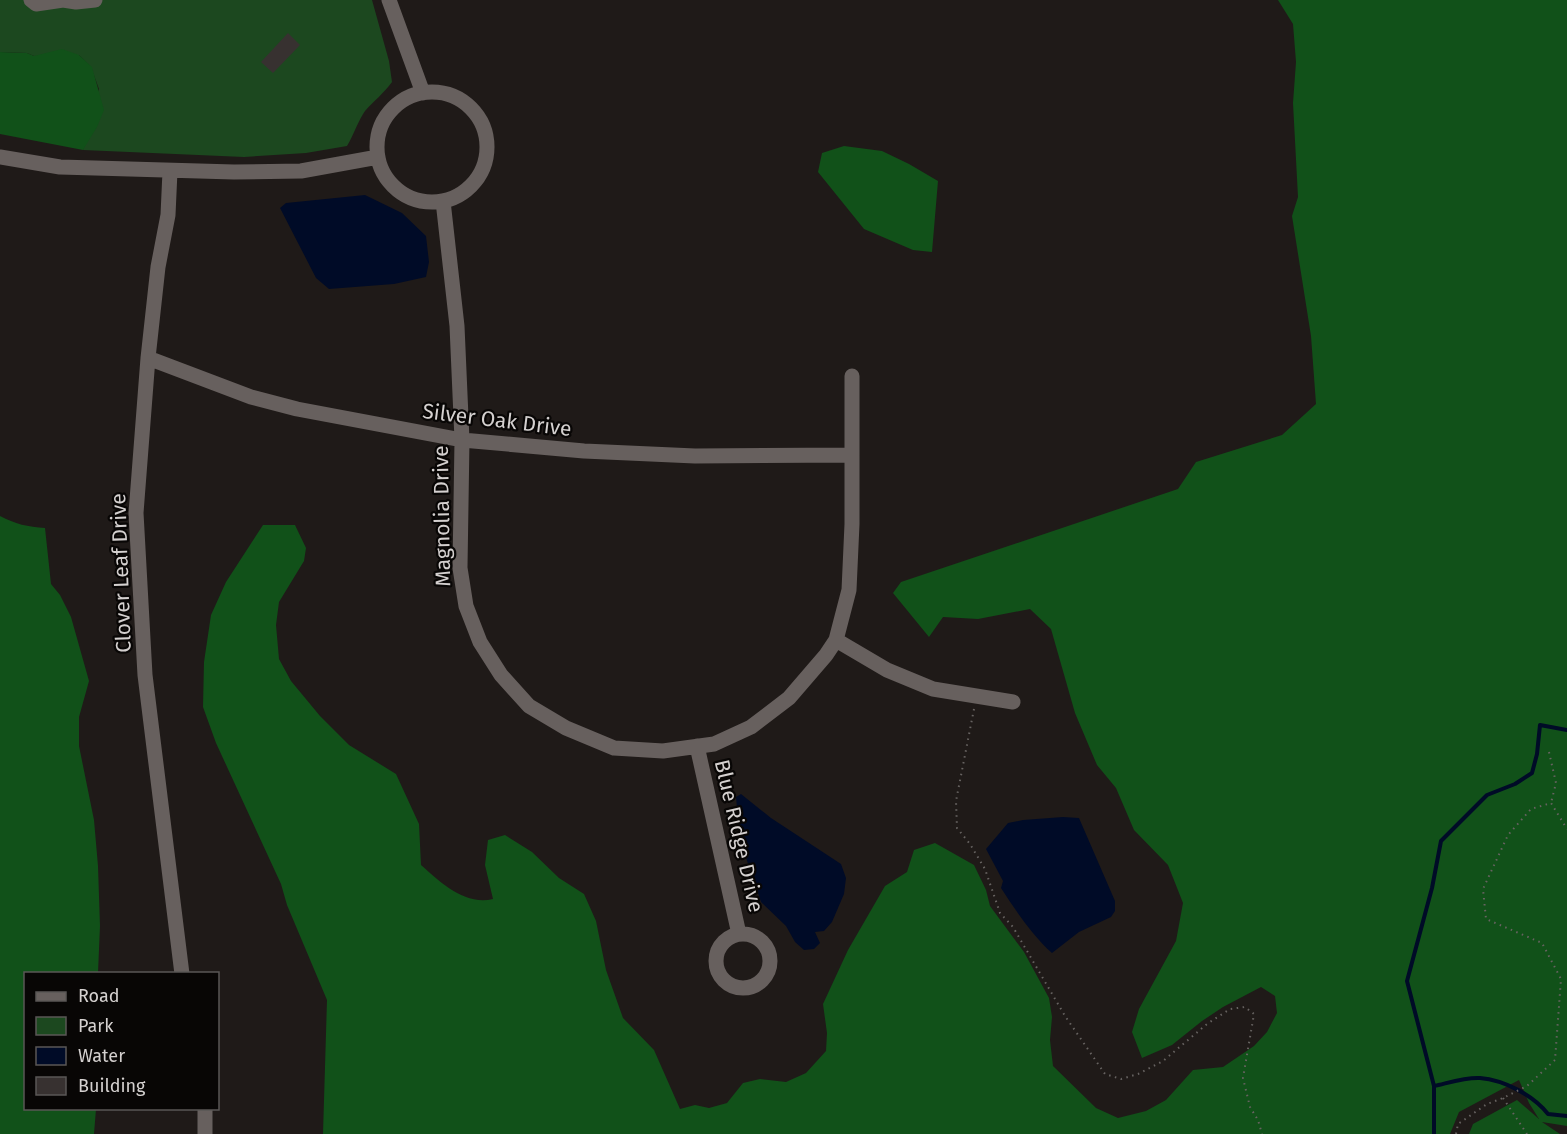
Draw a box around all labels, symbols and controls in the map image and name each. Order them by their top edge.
street label: Silver Oak Drive [421,398,573,442]
street label: Magnolia Drive [428,445,456,587]
street label: Clover Leaf Drive [105,493,137,653]
street label: Blue Ridge Drive [709,757,769,915]
legend [24,972,219,1110]
text: Road [78,985,120,1007]
text: Park [78,1015,114,1037]
text: Water [78,1045,125,1067]
text: Building [78,1075,146,1097]

